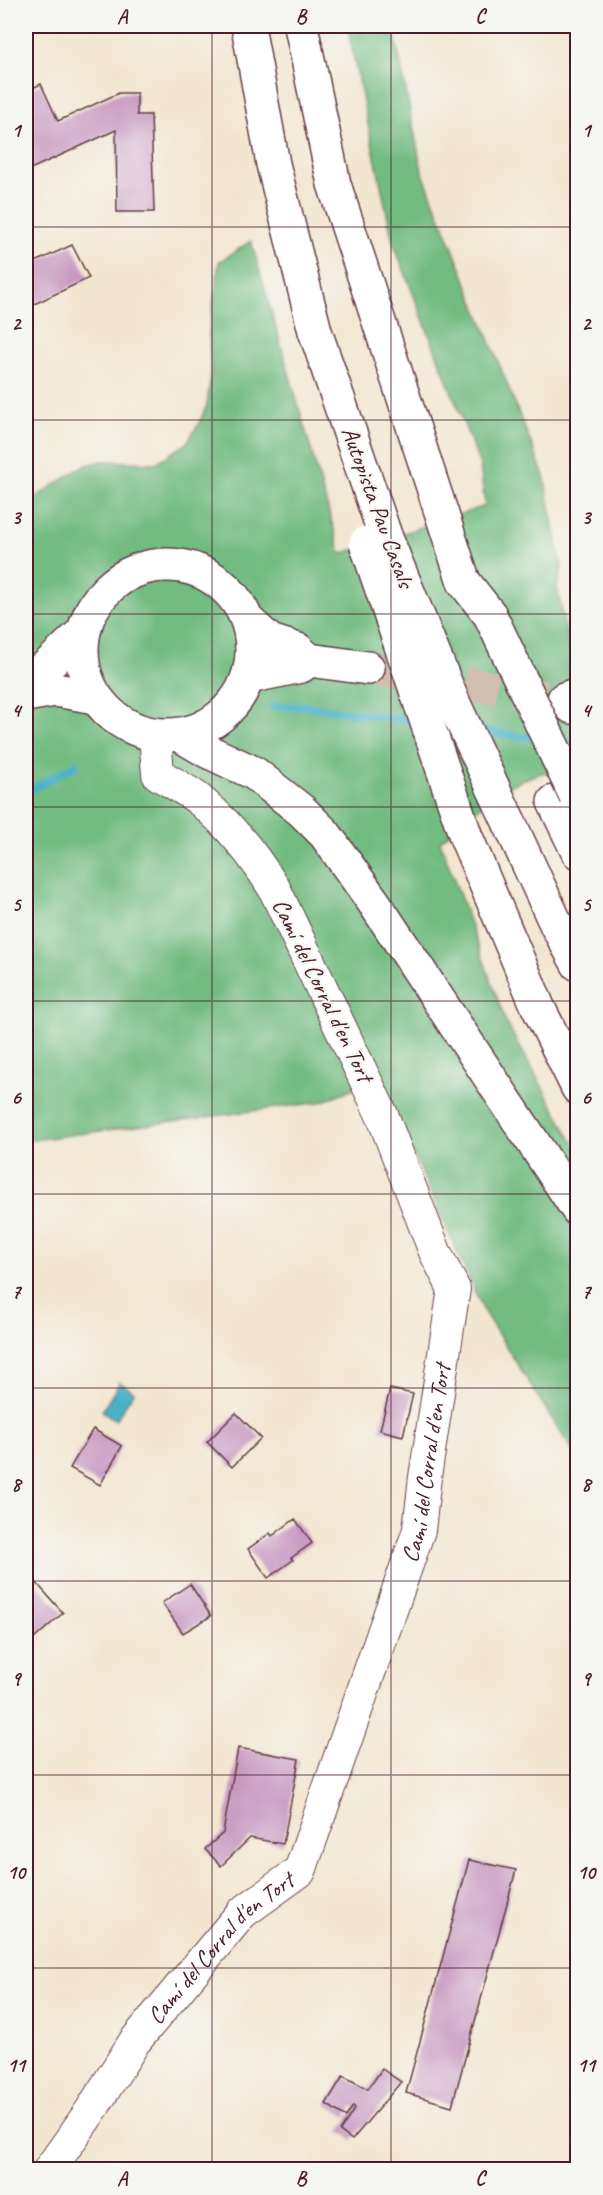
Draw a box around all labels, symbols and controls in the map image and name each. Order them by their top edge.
text: A [117,4,129,29]
text: B [296,4,308,29]
text: C [475,4,487,29]
text: 1 [12,118,23,143]
text: 1 [582,118,593,143]
text: 2 [12,311,23,336]
text: 2 [582,311,593,336]
street label: Autopista Pau Casals [335,422,422,593]
text: 3 [12,505,23,530]
text: 3 [582,505,593,530]
text: 4 [12,698,24,723]
text: 4 [582,698,594,723]
text: 5 [12,892,23,917]
text: 5 [582,892,593,917]
street label: Camí del Corral d'en Tort [266,893,382,1089]
text: 6 [11,1085,22,1110]
text: 6 [581,1085,592,1110]
text: 7 [12,1279,23,1304]
text: 7 [582,1279,593,1304]
street label: Camí del Corral d'en Tort [394,1359,458,1566]
text: 8 [12,1472,24,1497]
text: 8 [582,1472,594,1497]
text: 9 [12,1666,23,1691]
text: 9 [582,1666,593,1691]
text: 10 [7,1860,27,1885]
text: 10 [577,1860,597,1885]
street label: Camí del Corral d'en Tort [141,1864,302,2030]
text: 11 [7,2053,27,2078]
text: 11 [577,2053,597,2078]
text: A [117,2166,129,2191]
text: B [296,2166,308,2191]
text: C [475,2166,487,2191]

